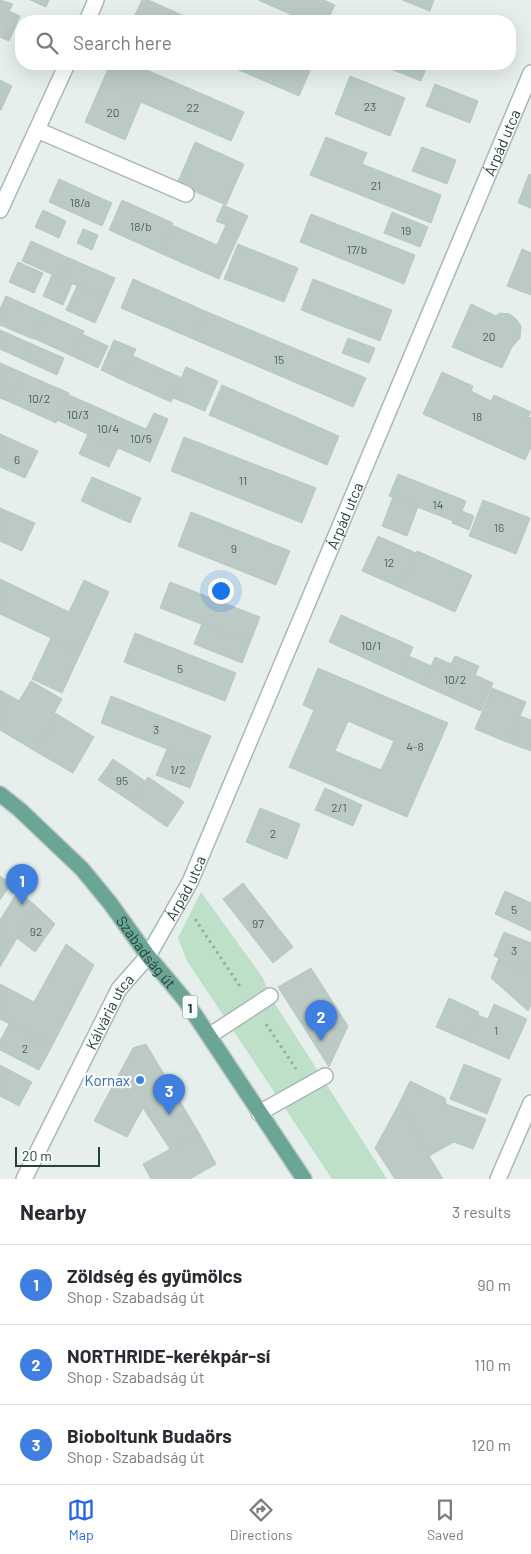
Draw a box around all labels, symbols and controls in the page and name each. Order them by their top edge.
search box [15,15,516,70]
icon: search [33,29,61,57]
text: Search here [73,31,172,54]
house number: 23 [364,99,376,113]
house number: 22 [187,100,199,114]
house number: 20 [106,105,120,119]
street label: Árpád utca [480,107,524,178]
house number: 21 [371,178,381,192]
house number: 18/a [70,195,90,209]
house number: 18/b [130,219,152,233]
house number: 19 [401,223,411,237]
house number: 17/b [347,242,367,256]
house number: 20 [482,329,496,343]
house number: 15 [274,352,284,366]
house number: 10/2 [28,391,50,405]
house number: 10/3 [67,407,89,421]
house number: 18 [472,409,482,423]
house number: 10/4 [97,421,119,435]
house number: 10/5 [130,431,152,445]
house number: 6 [14,452,20,466]
house number: 11 [239,473,247,487]
street label: Árpád utca [322,480,366,552]
house number: 14 [433,497,443,511]
house number: 16 [494,520,504,534]
house number: 9 [231,541,237,555]
house number: 12 [384,555,394,569]
your location [208,578,234,604]
house number: 10/1 [361,638,381,652]
house number: 5 [177,661,183,675]
house number: 10/2 [444,672,466,686]
house number: 3 [153,722,159,736]
house number: 4-8 [406,739,424,753]
house number: 1/2 [170,762,186,776]
house number: 95 [116,773,128,787]
house number: 2/1 [331,800,347,814]
house number: 2 [270,826,276,840]
street label: Árpád utca [161,853,209,924]
pin: 1 [6,864,38,905]
house number: 5 [511,902,517,916]
street label: Szabadság út [113,912,180,992]
house number: 97 [252,916,264,930]
house number: 92 [30,924,42,938]
house number: 3 [511,943,517,957]
street label: Kálvária utca [81,970,137,1052]
road number: 1 [182,996,198,1019]
pin: 2 [305,1000,337,1041]
house number: 1 [494,1023,498,1037]
house number: 2 [22,1041,28,1055]
place label: Kornax [85,1071,130,1089]
marker: Kornax [134,1074,146,1086]
pin: 3 [153,1074,185,1115]
scale bar [15,1144,100,1167]
text: 20 m [22,1147,52,1164]
text: Nearby [20,1199,86,1224]
text: 3 results [452,1202,511,1221]
text: Zöldség és gyümölcs [67,1264,242,1287]
text: 1 [33,1275,39,1294]
text: 90 m [477,1275,511,1294]
text: Shop · Szabadság út [67,1287,205,1306]
text: NORTHRIDE-kerékpár-sí [67,1344,270,1367]
text: 2 [32,1355,40,1374]
text: 110 m [474,1355,511,1374]
text: Shop · Szabadság út [67,1367,205,1386]
text: Bioboltunk Budaörs [67,1424,232,1447]
text: 3 [32,1435,40,1454]
text: 120 m [471,1435,511,1454]
text: Shop · Szabadság út [67,1447,205,1466]
tab: Map [67,1496,95,1543]
tab: Directions [230,1496,292,1543]
tab: Saved [427,1496,464,1543]

